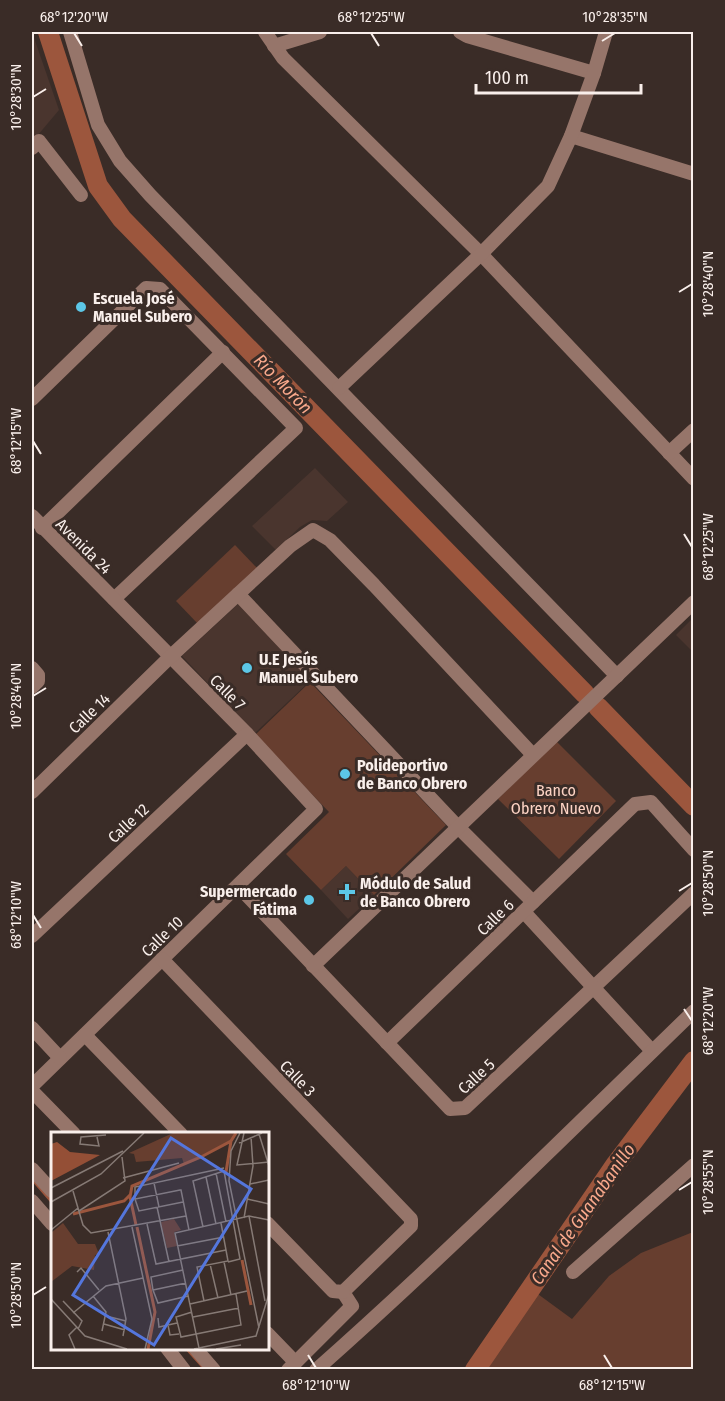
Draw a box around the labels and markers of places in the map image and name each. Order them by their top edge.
place label: Escuela José Manuel Subero [93,289,193,326]
marker: Escuela José Manuel Subero [74,300,88,314]
place label: U.E Jesús Manuel Subero [259,650,359,687]
marker: U.E Jesús Manuel Subero [240,661,254,675]
place label: Polideportivo de Banco Obrero [357,756,468,793]
marker: Polideportivo de Banco Obrero [338,767,352,781]
place label: Módulo de Salud de Banco Obrero [360,874,471,911]
place label: Supermercado Fátima [200,882,297,919]
marker: Módulo de Salud de Banco Obrero [338,883,356,901]
marker: Supermercado Fátima [302,893,316,907]

